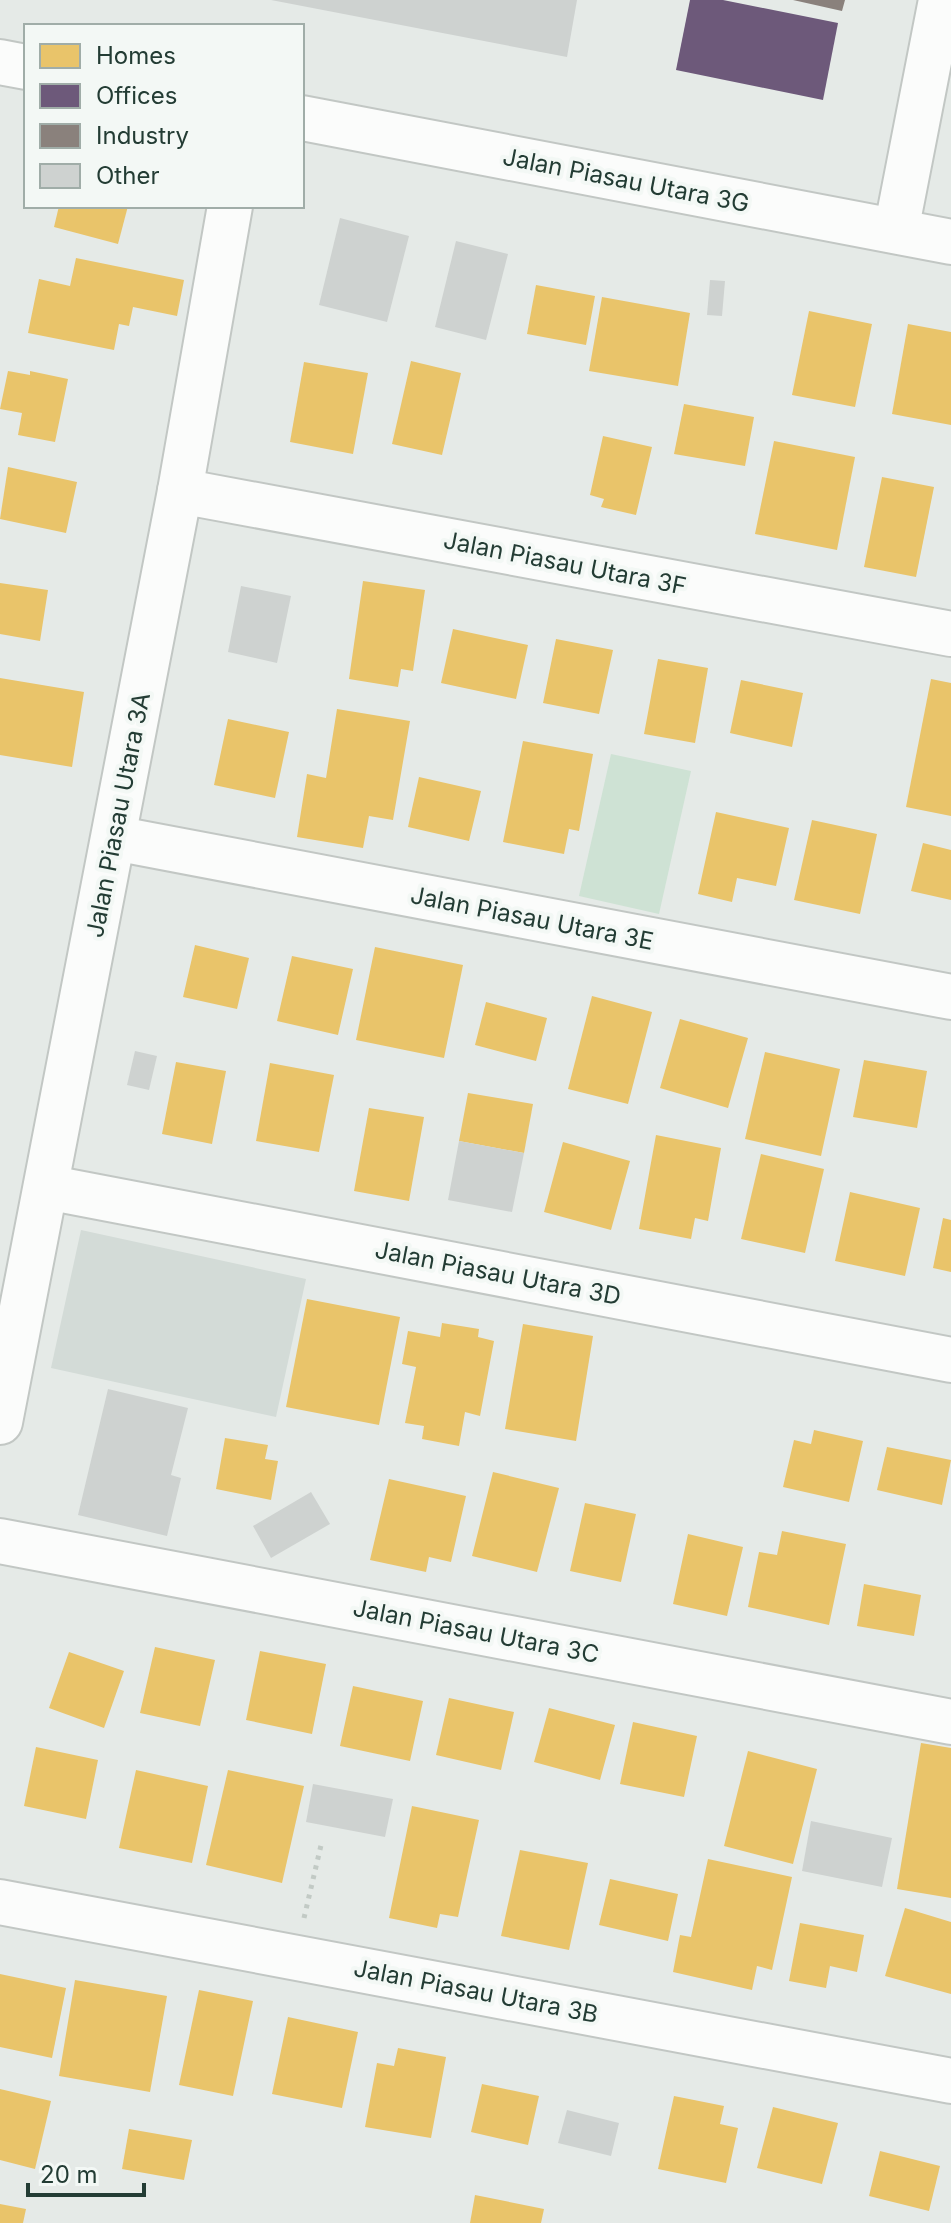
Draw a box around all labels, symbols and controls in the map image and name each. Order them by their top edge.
legend [24,24,304,208]
text: Homes [96,41,176,70]
text: Offices [96,81,177,110]
text: Industry [96,121,189,150]
street label: Jalan Piasau Utara 3G [500,142,752,218]
text: Other [96,161,159,190]
street label: Jalan Piasau Utara 3F [441,525,689,601]
street label: Jalan Piasau Utara 3A [80,690,156,940]
street label: Jalan Piasau Utara 3E [408,880,656,956]
street label: Jalan Piasau Utara 3D [373,1235,623,1311]
street label: Jalan Piasau Utara 3C [351,1593,601,1669]
street label: Jalan Piasau Utara 3B [351,1953,601,2029]
scale bar [28,2147,144,2197]
text: 20 m [40,2160,98,2189]

